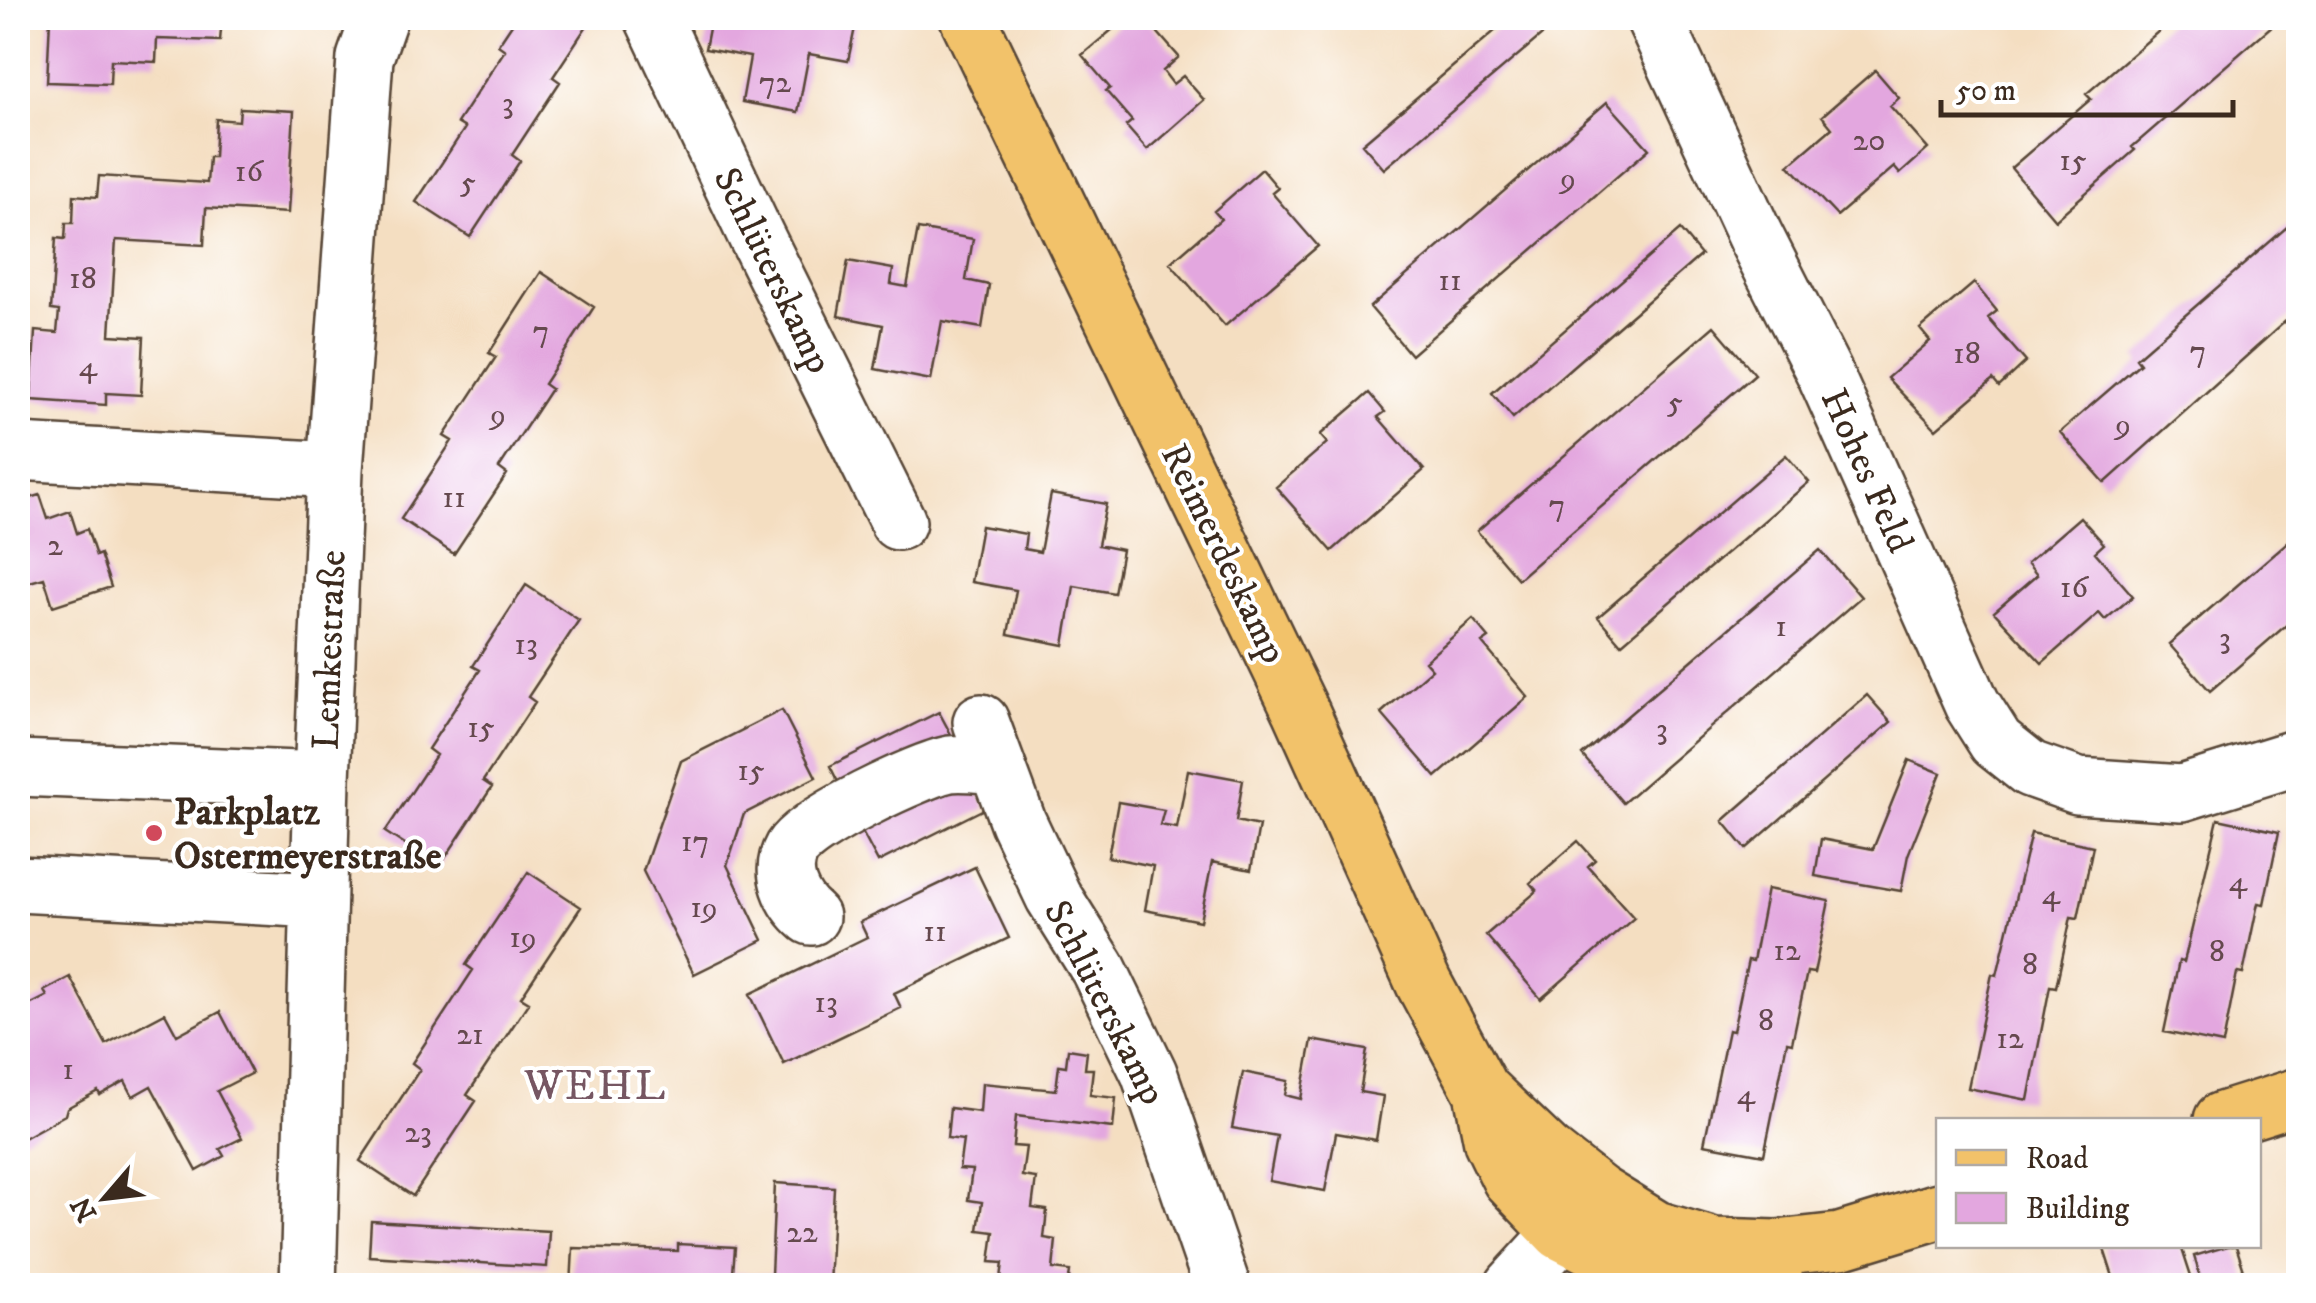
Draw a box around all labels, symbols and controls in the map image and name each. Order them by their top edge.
scale bar [1941,55,2234,117]
house number: 72 [759,63,792,103]
text: 50 m [1956,73,2016,110]
house number: 3 [502,84,514,124]
house number: 20 [1853,121,1885,161]
house number: 15 [2059,141,2087,181]
house number: 16 [235,152,264,192]
house number: 9 [1558,159,1576,199]
street label: Schlüterskamp [702,160,843,382]
house number: 5 [460,163,476,203]
house number: 18 [69,259,97,299]
house number: 11 [1438,261,1462,301]
house number: 7 [533,312,549,352]
house number: 7 [2190,332,2206,372]
house number: 18 [1953,334,1981,374]
house number: 4 [79,347,98,387]
street label: Hohes Feld [1809,381,1924,560]
house number: 5 [1667,383,1683,423]
house number: 9 [488,395,506,435]
house number: 9 [2113,405,2131,445]
street label: Reimerdeskamp [1149,436,1297,672]
house number: 11 [442,478,466,518]
house number: 7 [1549,486,1565,526]
house number: 2 [47,526,63,566]
street label: Lemkestraße [303,549,357,751]
house number: 16 [2060,568,2089,608]
house number: 1 [1775,607,1787,647]
house number: 3 [2219,619,2231,659]
house number: 13 [514,625,538,665]
house number: 15 [467,708,495,748]
house number: 3 [1656,710,1668,750]
house number: 15 [737,751,765,791]
place label: Parkplatz Ostermeyerstraße [174,789,442,881]
marker: Parkplatz Ostermeyerstraße [143,822,165,844]
house number: 17 [681,822,709,862]
house number: 4 [2229,862,2248,902]
house number: 4 [2042,875,2061,915]
house number: 19 [690,888,718,928]
street label: Schlüterskamp [1032,893,1176,1113]
house number: 11 [923,912,947,952]
house number: 19 [509,918,537,958]
house number: 12 [1773,931,1801,971]
house number: 8 [2209,932,2225,972]
house number: 8 [2022,945,2038,985]
house number: 13 [814,983,838,1023]
house number: 8 [1758,1001,1774,1041]
house number: 21 [456,1015,484,1055]
house number: 12 [1996,1019,2024,1059]
house number: 1 [62,1050,74,1090]
district label: WEHL [523,1061,668,1113]
house number: 4 [1737,1075,1756,1115]
house number: 23 [404,1113,432,1153]
legend [1936,1118,2261,1248]
text: Road [2026,1141,2088,1178]
north arrow [55,1148,155,1248]
text: N [63,1191,105,1227]
text: Building [2026,1191,2130,1228]
house number: 22 [786,1213,818,1253]

